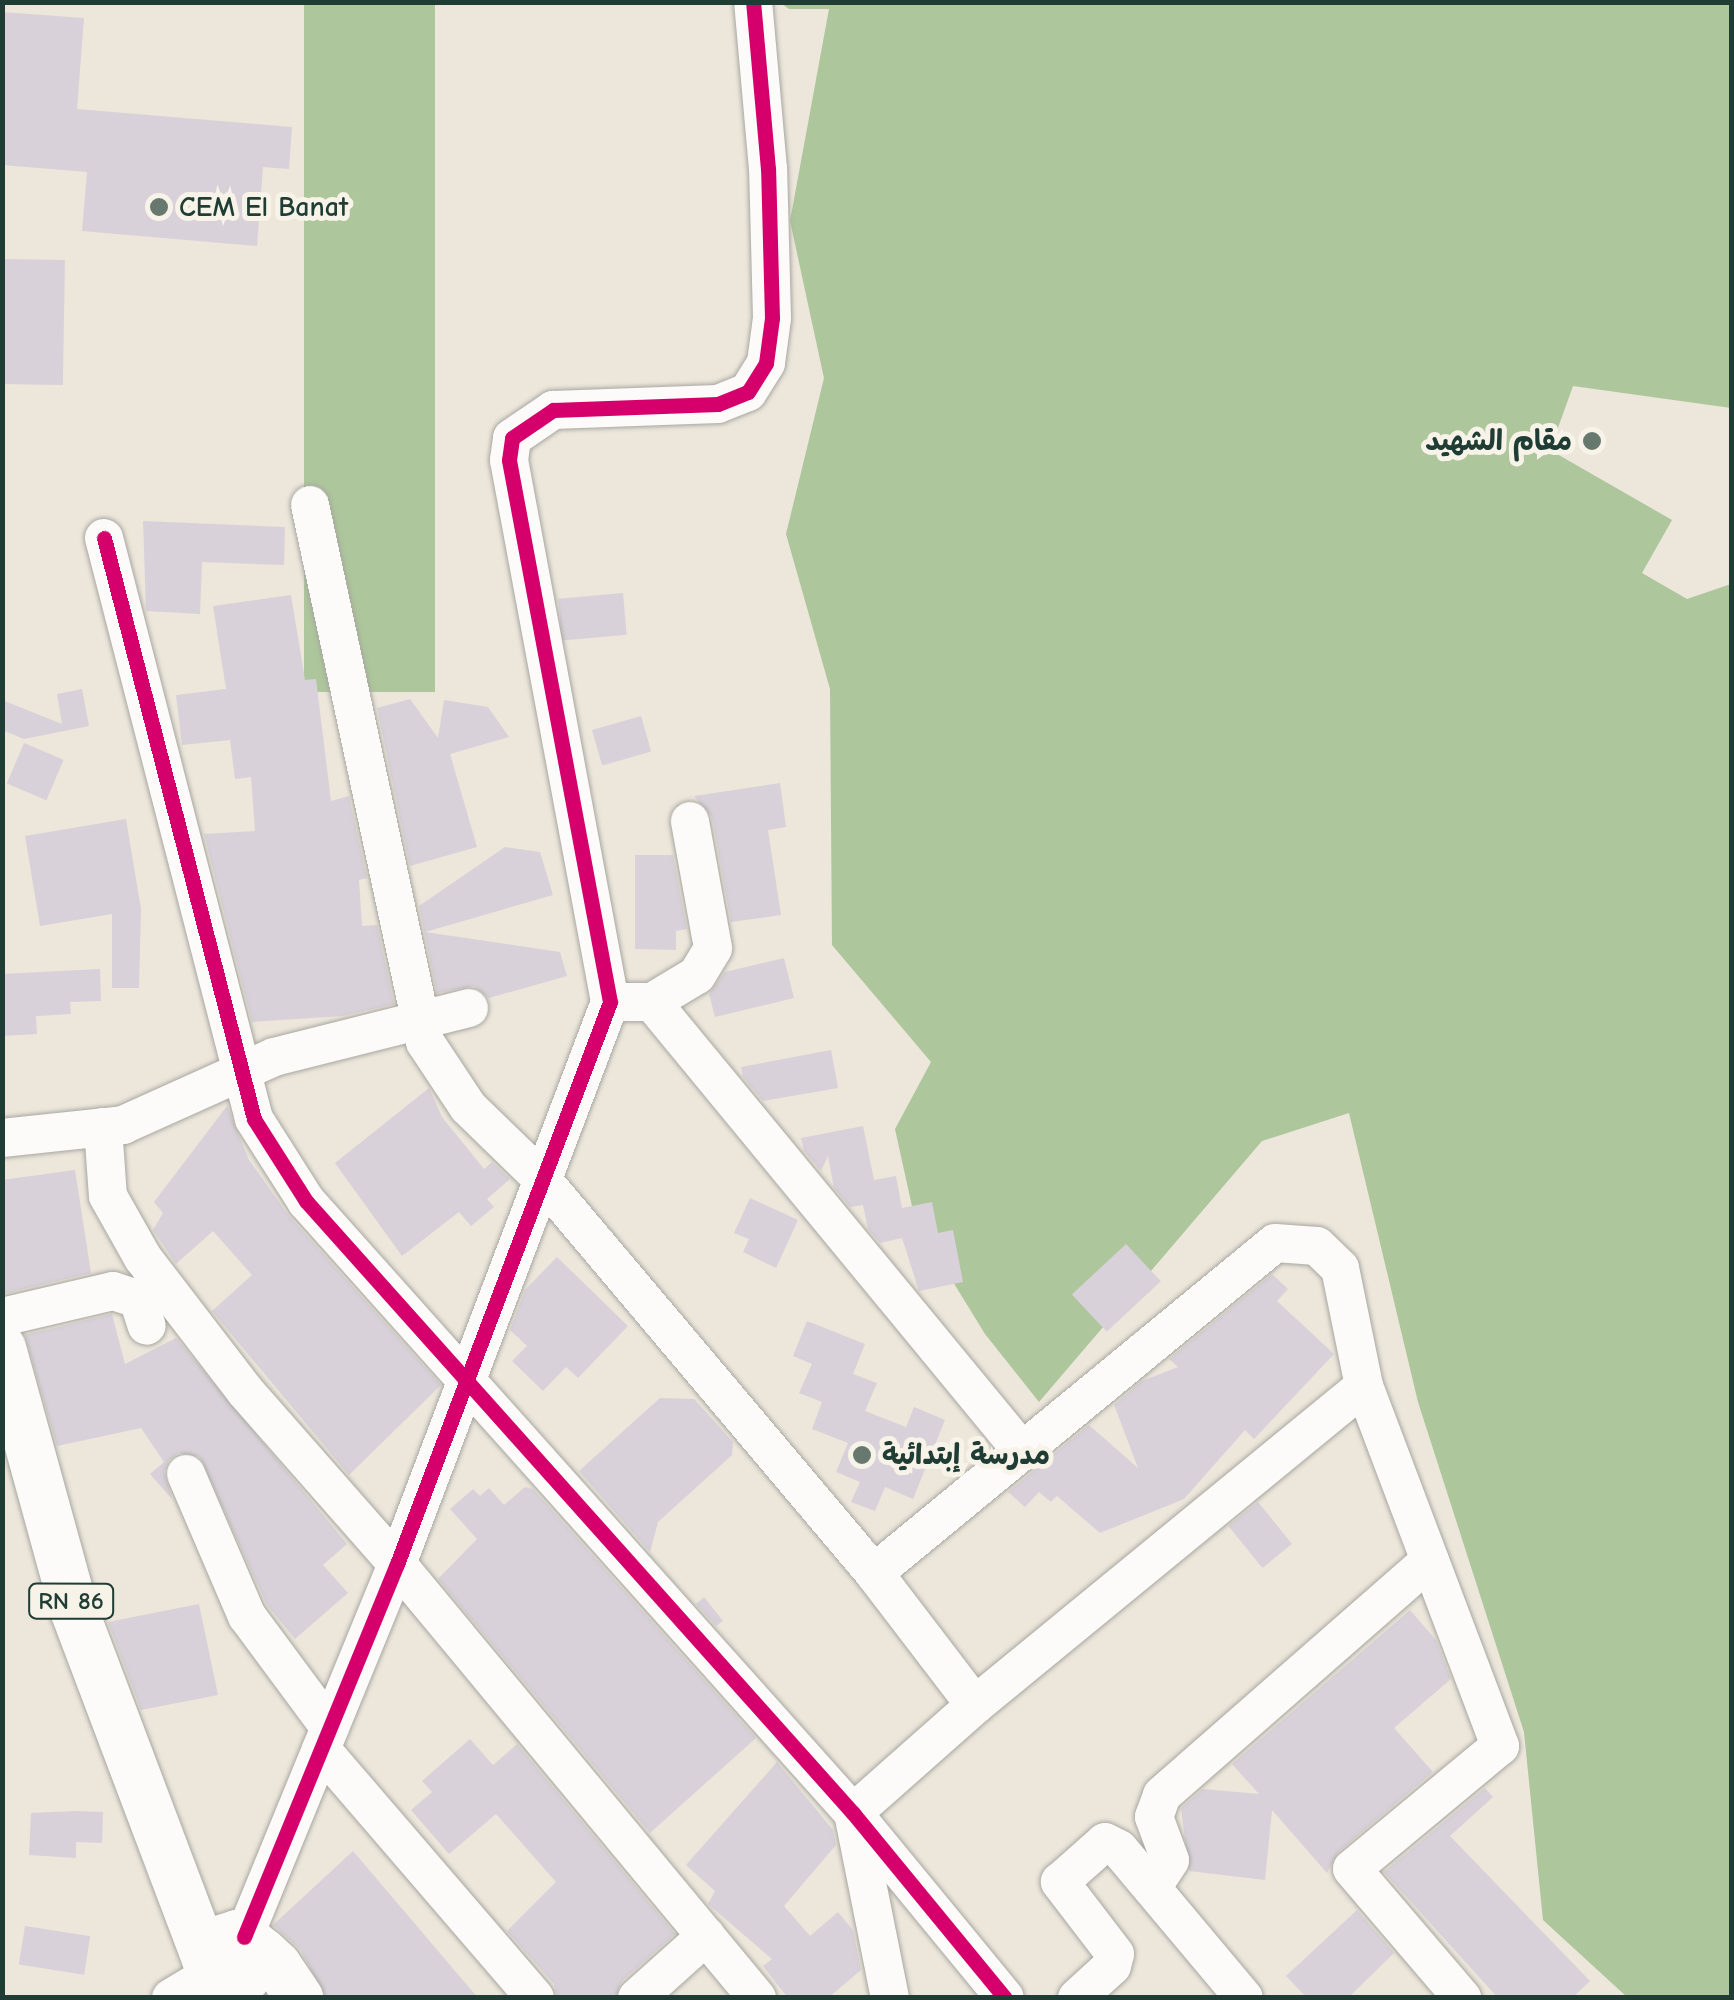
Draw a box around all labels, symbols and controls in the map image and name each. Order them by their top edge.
place label: CEM El Banat [179,190,348,224]
marker: CEM El Banat [148,196,170,218]
place label: مقام الشهيد [1425,424,1572,458]
marker: مقام الشهيد [1581,430,1603,452]
place label: مدرسة إبتدائية [882,1438,1050,1472]
marker: مدرسة إبتدائية [851,1444,873,1466]
road number: RN 86 [26,1581,116,1621]

